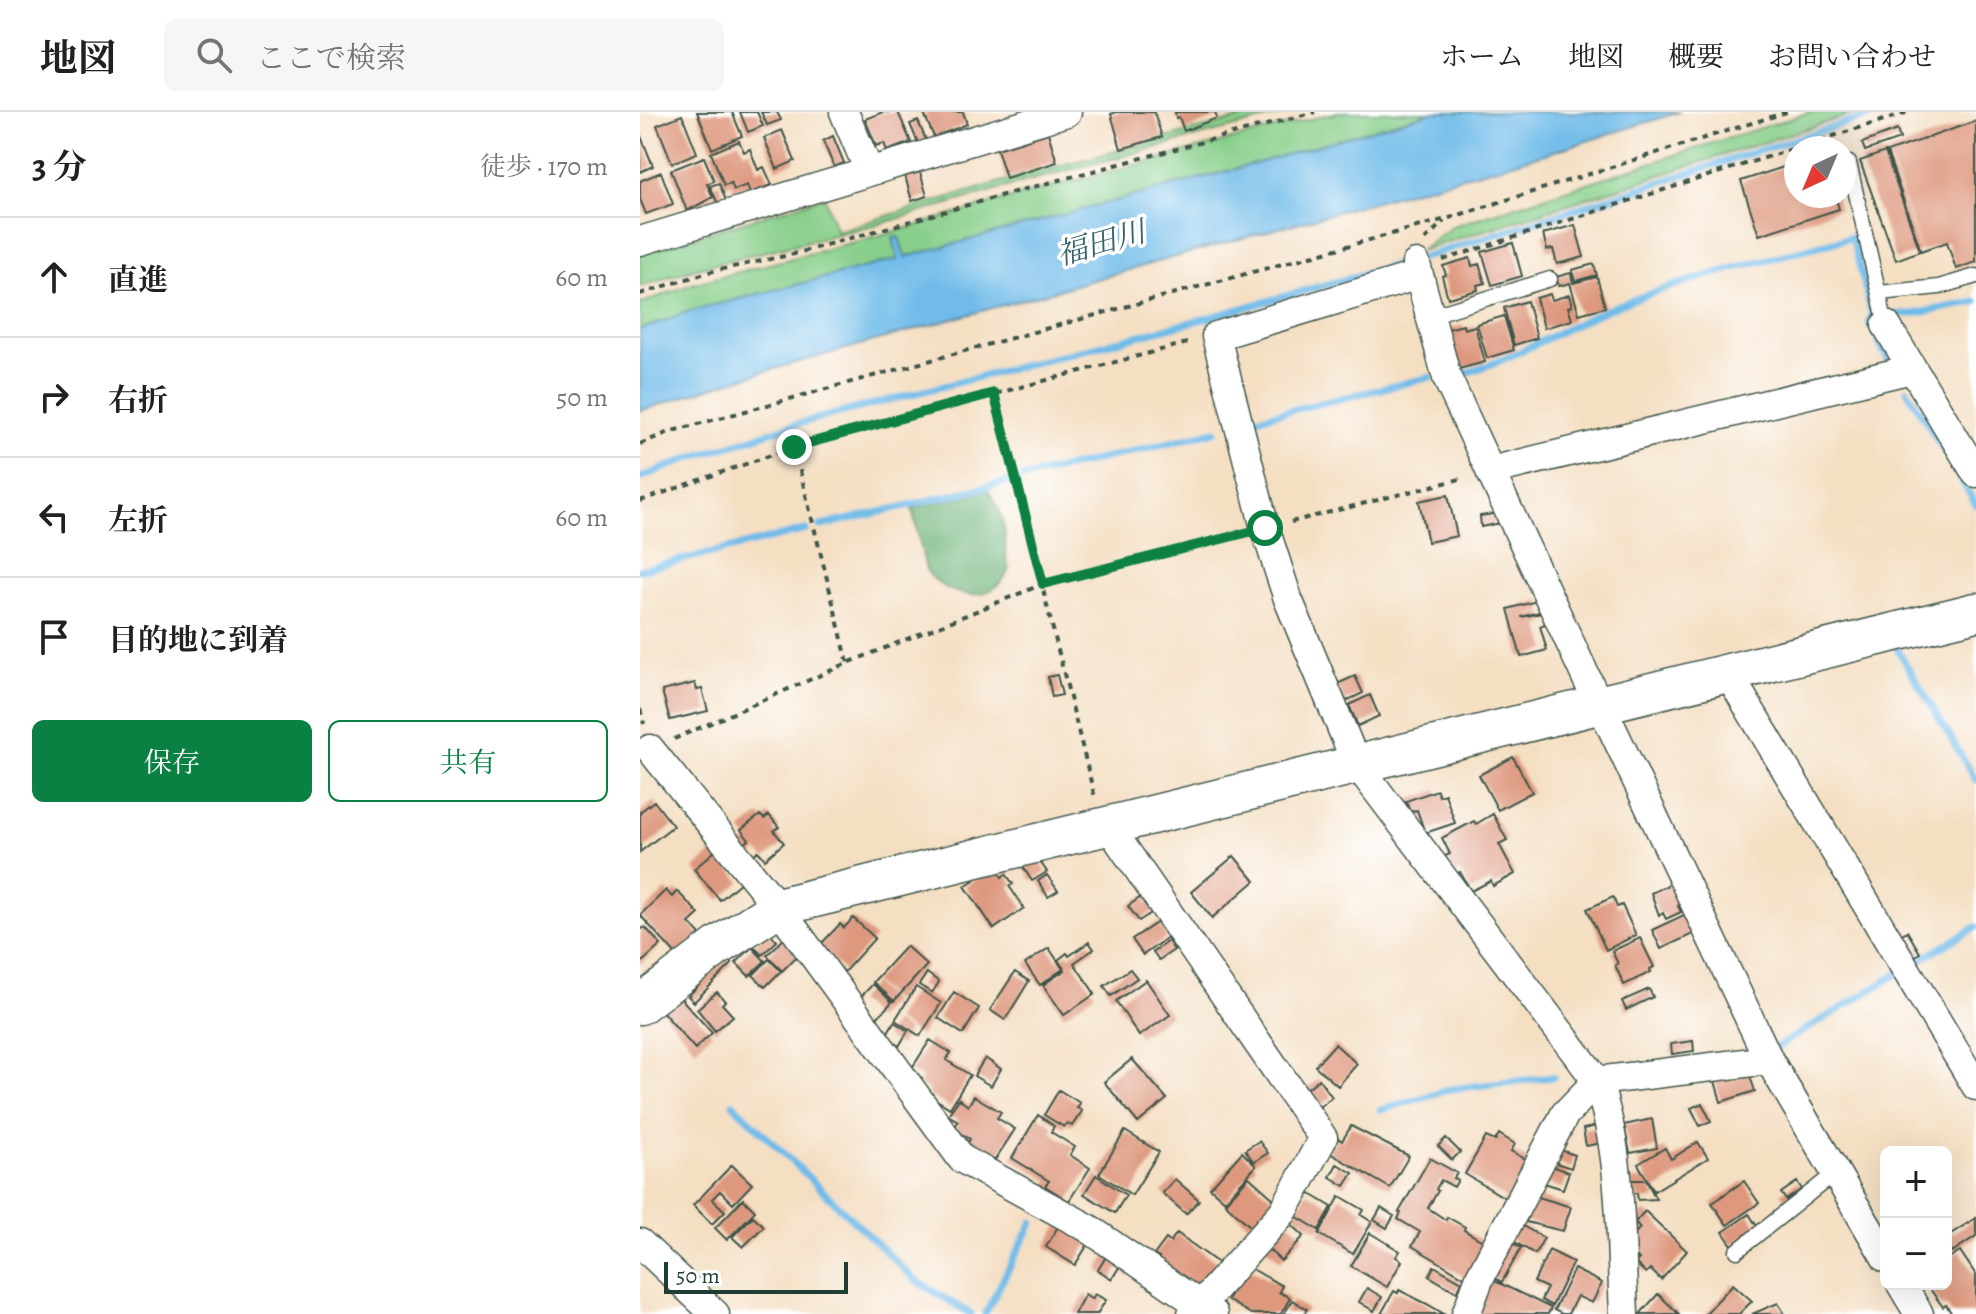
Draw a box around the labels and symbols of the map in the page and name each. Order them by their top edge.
north arrow [1784,136,1856,208]
water label: 福田川 [1052,211,1153,275]
route end [776,429,812,465]
route start [1247,510,1283,546]
scale bar [664,1258,848,1294]

